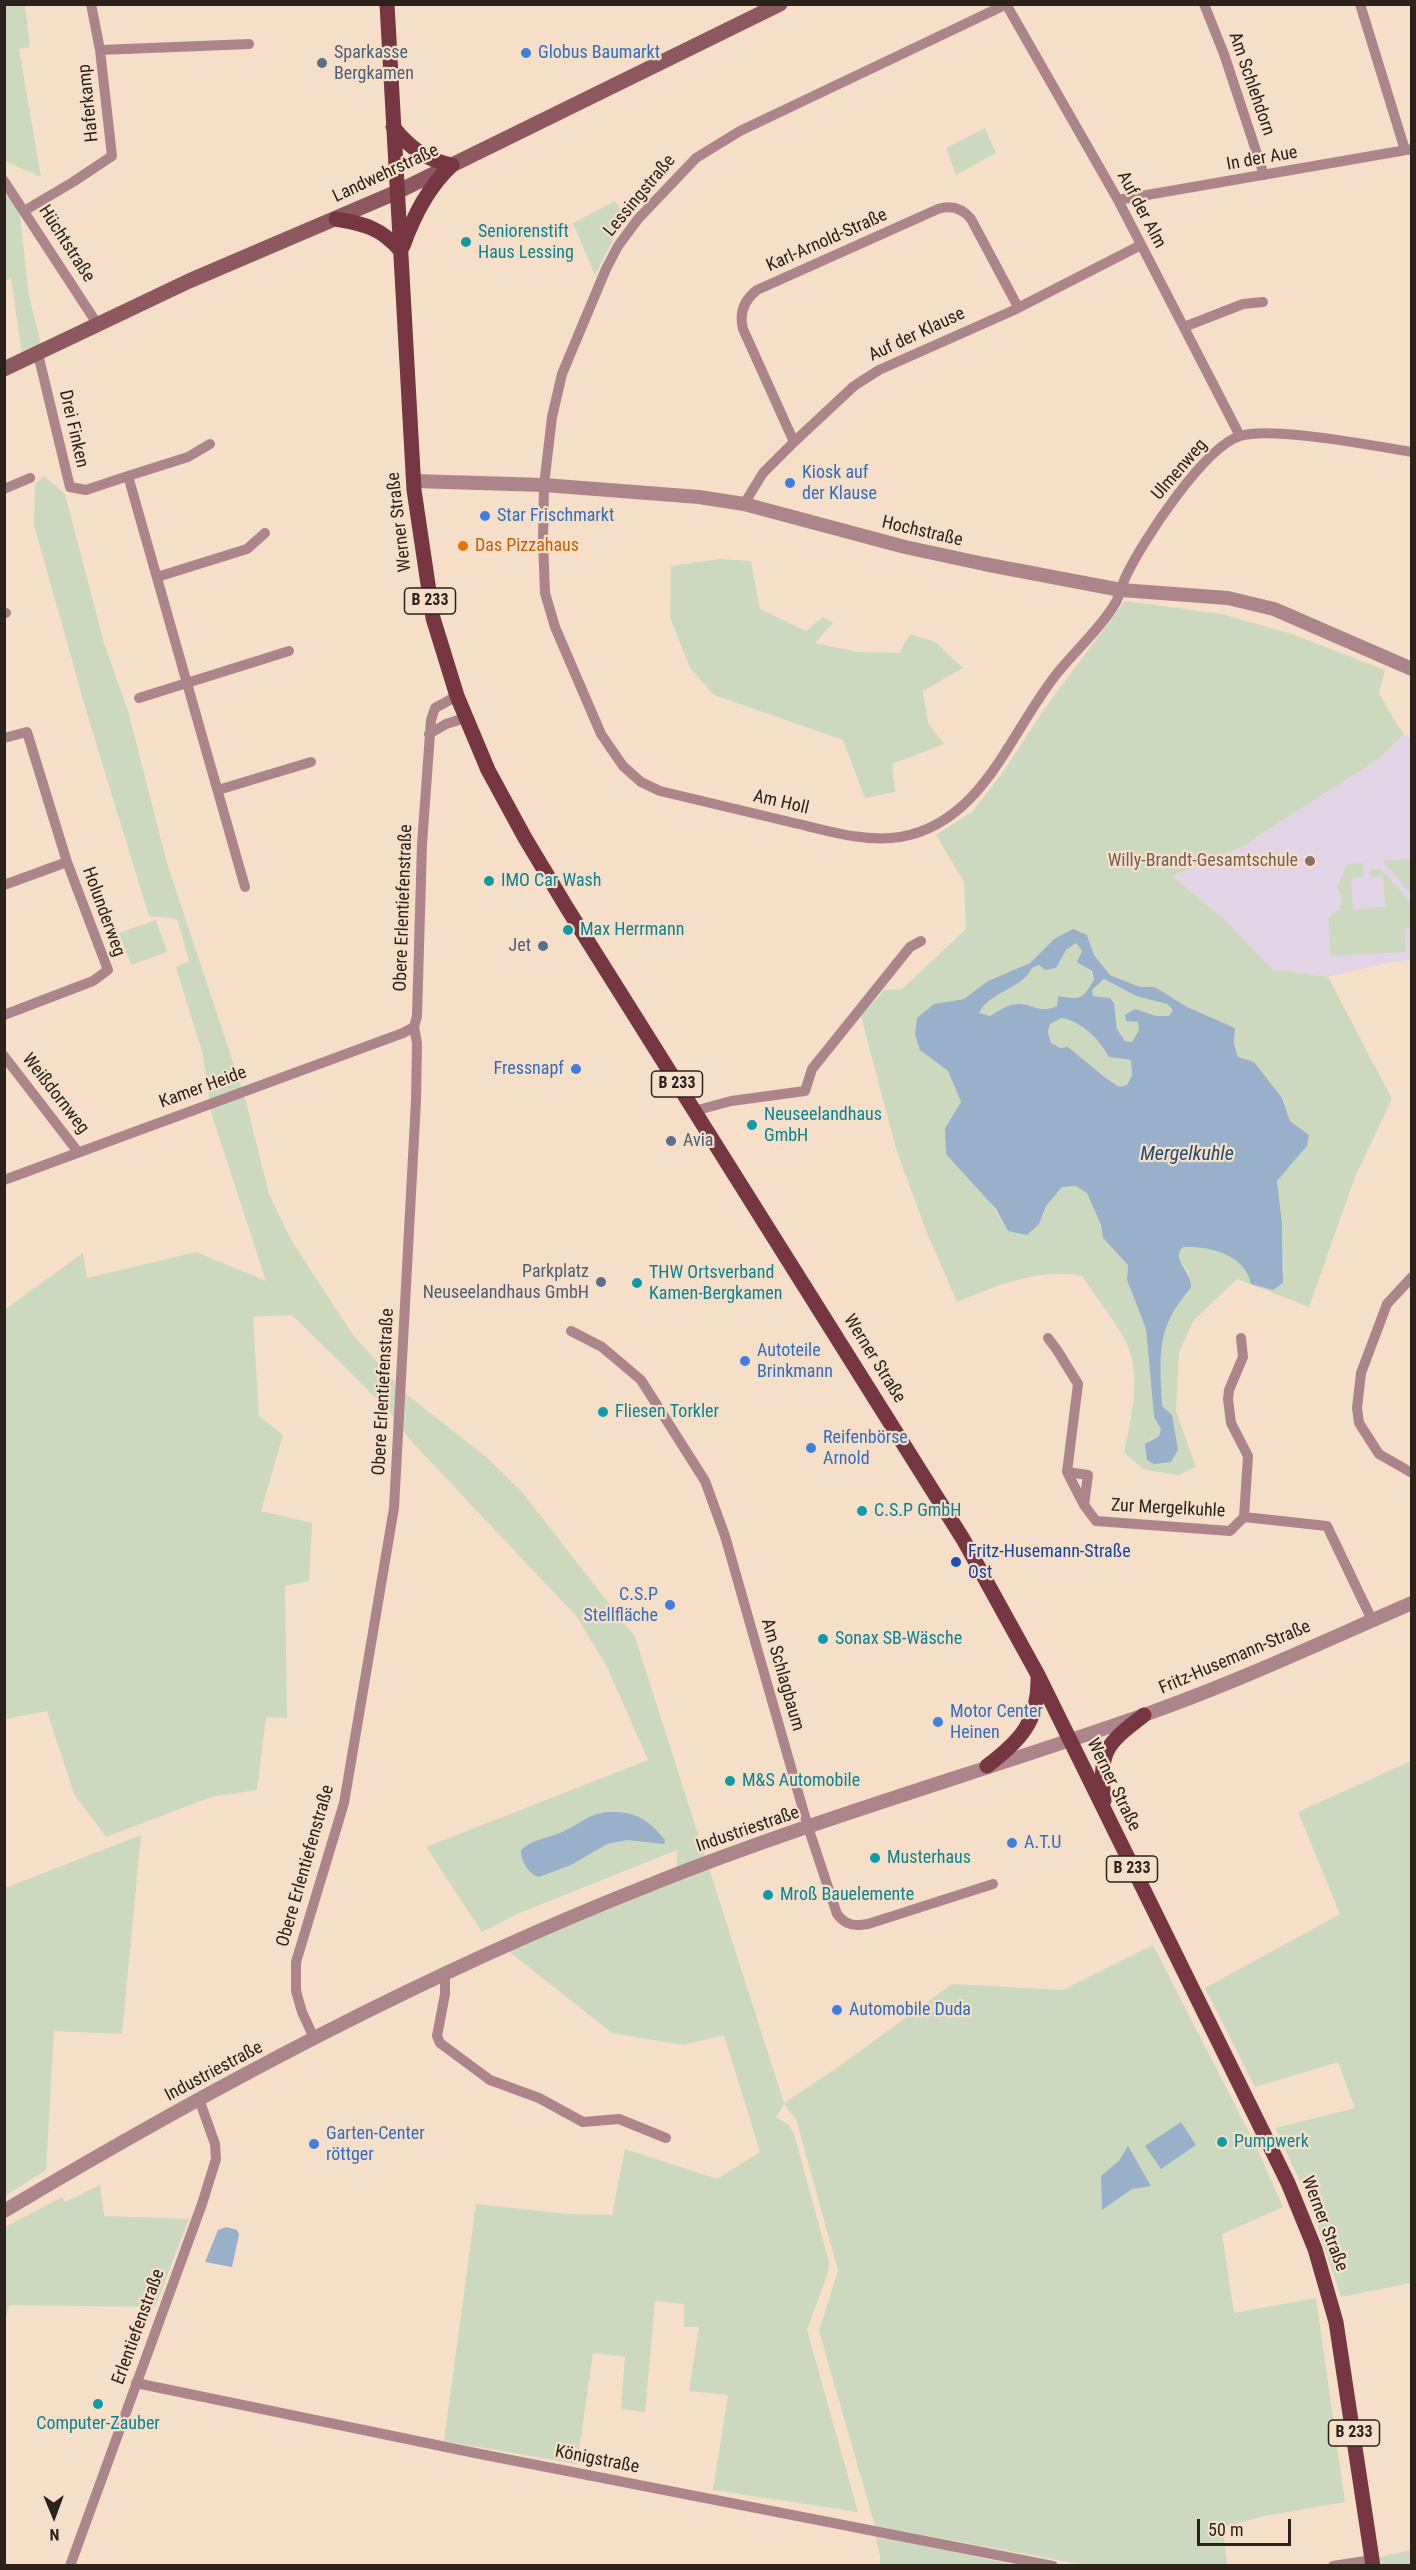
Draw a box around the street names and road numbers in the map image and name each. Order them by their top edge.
street label: Am Schlehdorn [1223,30,1279,138]
street label: Haferkamp [74,63,104,143]
street label: Landwehrstraße [330,140,442,208]
street label: In der Aue [1225,142,1299,176]
street label: Lessingstraße [600,151,680,241]
street label: Auf der Alm [1112,168,1170,252]
street label: Hüchtstraße [33,202,99,286]
street label: Karl-Arnold-Straße [763,205,891,277]
street label: Auf der Klause [865,303,969,367]
street label: Drei Finken [54,388,92,470]
street label: Ulmenweg [1148,435,1212,505]
street label: Werner Straße [383,471,417,573]
street label: Hochstraße [879,512,965,552]
road number: B 233 [404,588,456,614]
street label: Am Holl [751,786,811,820]
street label: Obere Erlentiefenstraße [390,824,418,992]
street label: Holunderweg [77,864,129,960]
street label: Weißdornweg [17,1049,93,1139]
street label: Kamer Heide [156,1062,250,1114]
road number: B 233 [652,1071,702,1097]
street label: Obere Erlentiefenstraße [369,1308,399,1476]
street label: Werner Straße [838,1311,910,1407]
street label: Zur Mergelkuhle [1110,1495,1226,1523]
street label: Am Schlagbaum [756,1616,808,1734]
street label: Fritz-Husemann-Straße [1156,1616,1314,1700]
street label: Werner Straße [1081,1735,1145,1835]
street label: Obere Erlentiefenstraße [273,1783,339,1949]
street label: Industriestraße [694,1802,802,1858]
road number: B 233 [1106,1856,1158,1882]
street label: Industriestraße [161,2037,267,2107]
street label: Werner Straße [1296,2173,1352,2275]
street label: Erlentiefenstraße [108,2266,170,2388]
road number: B 233 [1328,2420,1380,2446]
street label: Königstraße [553,2441,641,2479]

